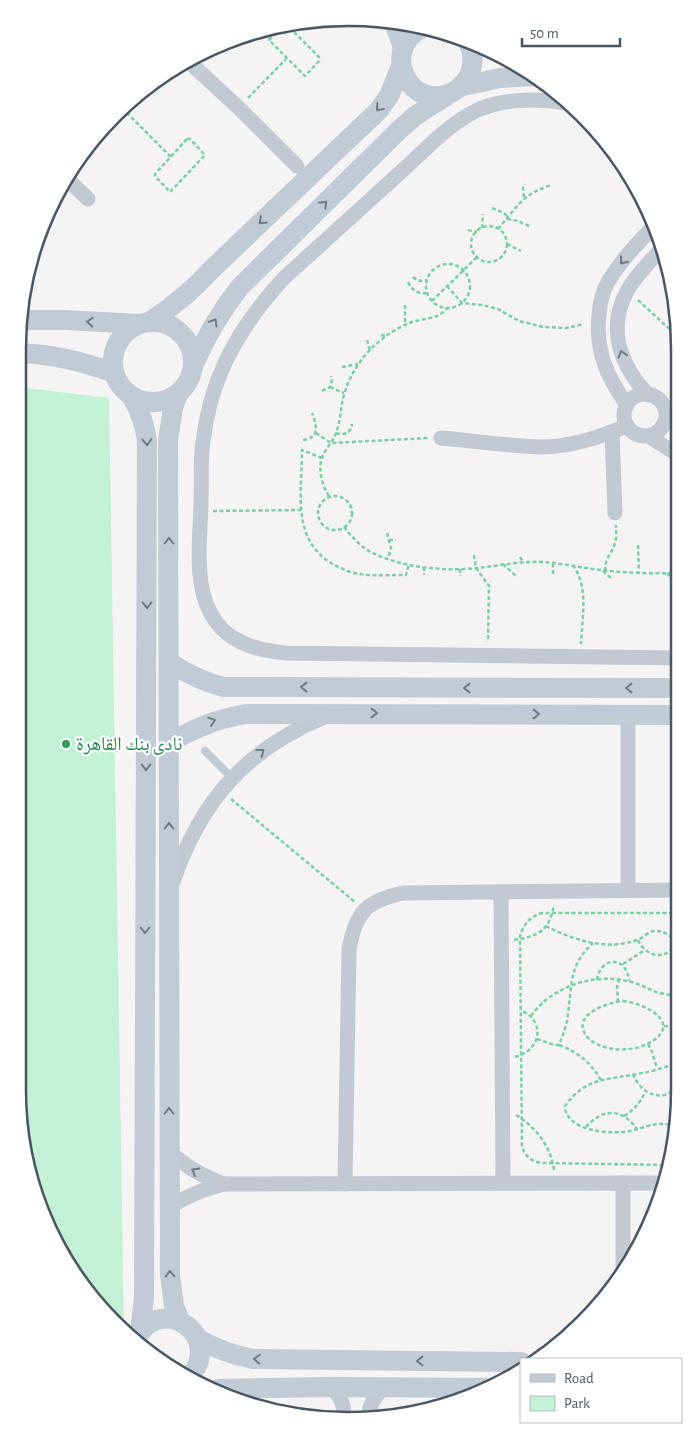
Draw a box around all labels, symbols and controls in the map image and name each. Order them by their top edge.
scale bar [522,15,620,47]
text: 50 m [530,26,559,41]
one-way arrow [376,103,385,112]
one-way arrow [319,201,328,210]
one-way arrow [259,215,268,224]
one-way arrow [620,255,628,264]
one-way arrow [86,316,94,327]
one-way arrow [208,319,218,328]
one-way arrow [618,351,628,359]
one-way arrow [141,438,152,446]
one-way arrow [163,537,174,545]
one-way arrow [142,601,152,609]
one-way arrow [300,682,308,692]
one-way arrow [463,683,470,693]
one-way arrow [625,683,633,693]
one-way arrow [370,708,378,718]
one-way arrow [533,709,541,719]
one-way arrow [208,717,216,727]
place label: نادى بنك القاهرة [76,735,182,755]
marker: نادى بنك القاهرة [60,738,72,750]
one-way arrow [256,749,265,758]
one-way arrow [141,764,151,771]
one-way arrow [164,822,174,830]
one-way arrow [140,926,151,934]
one-way arrow [164,1107,174,1114]
one-way arrow [191,1168,200,1178]
one-way arrow [165,1269,175,1277]
one-way arrow [253,1354,261,1365]
one-way arrow [415,1356,423,1366]
legend [520,1358,682,1423]
text: Road [564,1371,594,1386]
text: Park [564,1396,590,1411]

